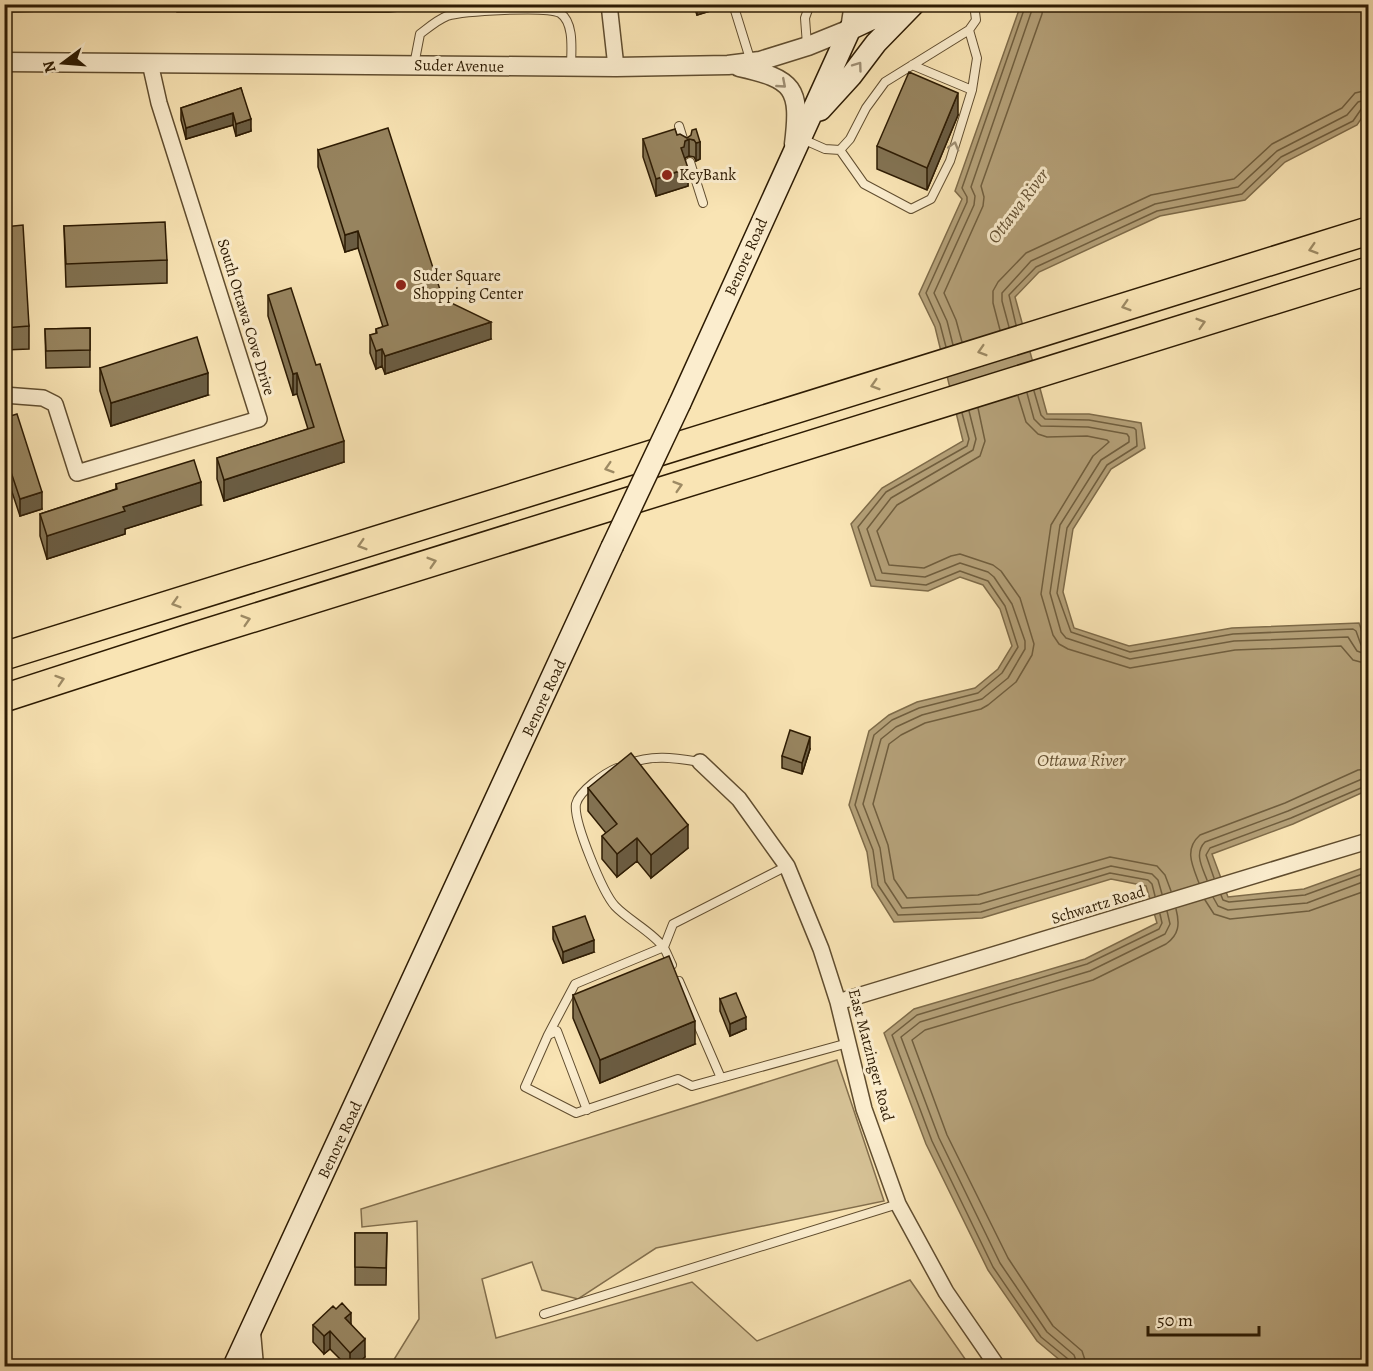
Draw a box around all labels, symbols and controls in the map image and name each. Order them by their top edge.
north arrow [33,33,93,93]
street label: Suder Avenue [414,54,504,78]
text: N [37,58,62,75]
one-way arrow [851,61,862,72]
one-way arrow [775,77,786,88]
one-way arrow [947,141,959,152]
water label: Ottawa River [982,163,1055,248]
place label: KeyBank [679,164,736,186]
marker: KeyBank [660,168,674,182]
street label: Benore Road [719,214,773,299]
street label: South Ottawa Cove Drive [212,236,280,398]
one-way arrow [1308,242,1319,254]
place label: Suder Square Shopping Center [413,265,523,305]
marker: Suder Square Shopping Center [394,278,408,292]
one-way arrow [1121,299,1132,311]
one-way arrow [1195,318,1206,330]
one-way arrow [977,344,988,356]
one-way arrow [870,378,881,390]
one-way arrow [604,461,615,473]
one-way arrow [673,481,683,493]
one-way arrow [357,537,368,550]
one-way arrow [426,557,437,570]
one-way arrow [171,595,182,608]
one-way arrow [240,615,251,627]
street label: Benore Road [517,655,572,740]
one-way arrow [54,674,65,687]
water label: Ottawa River [1037,748,1126,772]
street label: Schwartz Road [1048,880,1148,930]
street label: East Matzinger Road [843,986,899,1124]
street label: Benore Road [313,1097,368,1182]
scale bar [1148,1299,1259,1337]
text: 50 m [1157,1308,1193,1332]

